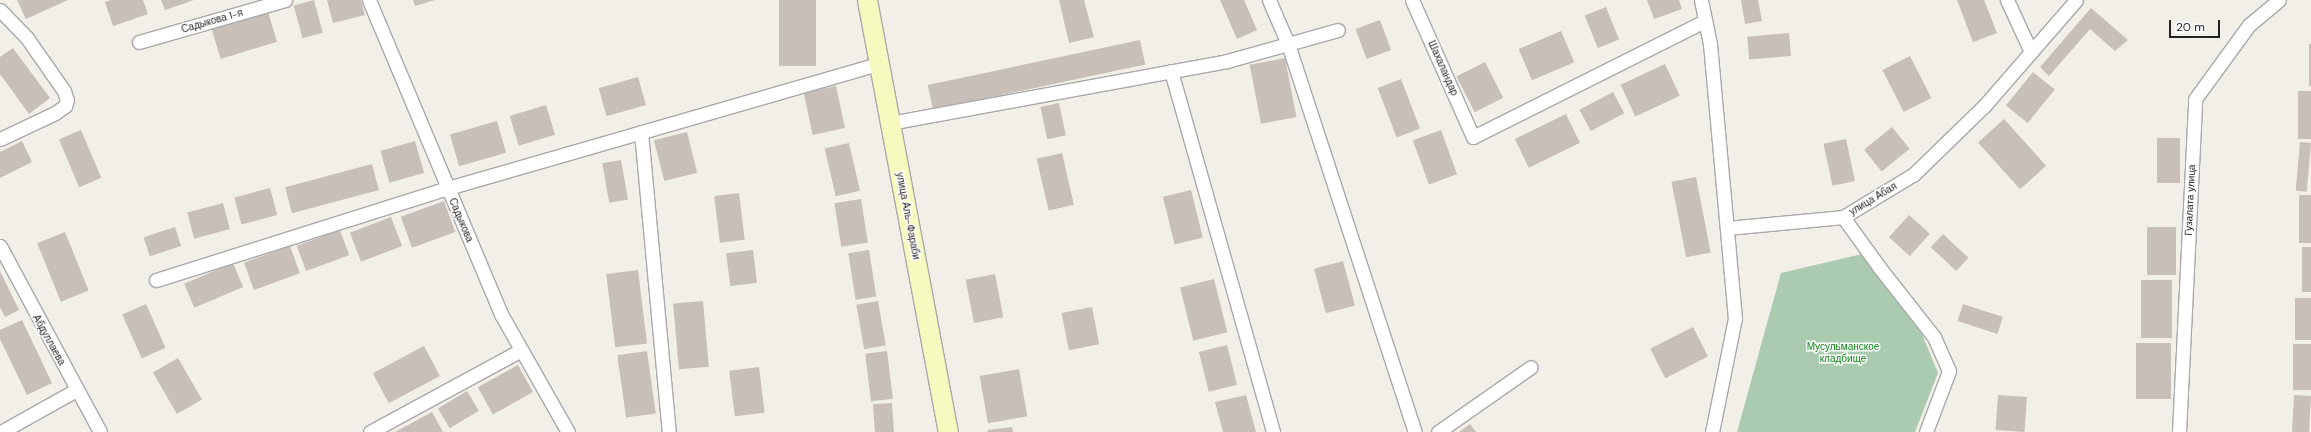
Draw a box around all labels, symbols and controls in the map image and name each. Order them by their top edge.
street label: Садыкова 1-я [180,7,244,35]
scale bar [2171,12,2222,38]
text: 20 m [2176,19,2205,35]
street label: Шахаландар [1426,39,1460,97]
street label: Гузалата улица [2182,164,2198,236]
street label: улица Аль-Фараби [894,171,922,261]
street label: улица Абая [1847,180,1899,218]
street label: Садыкова [446,196,476,244]
street label: Абдуллаева [30,313,68,367]
park label: Мусульманское кладбище [1807,340,1879,364]

